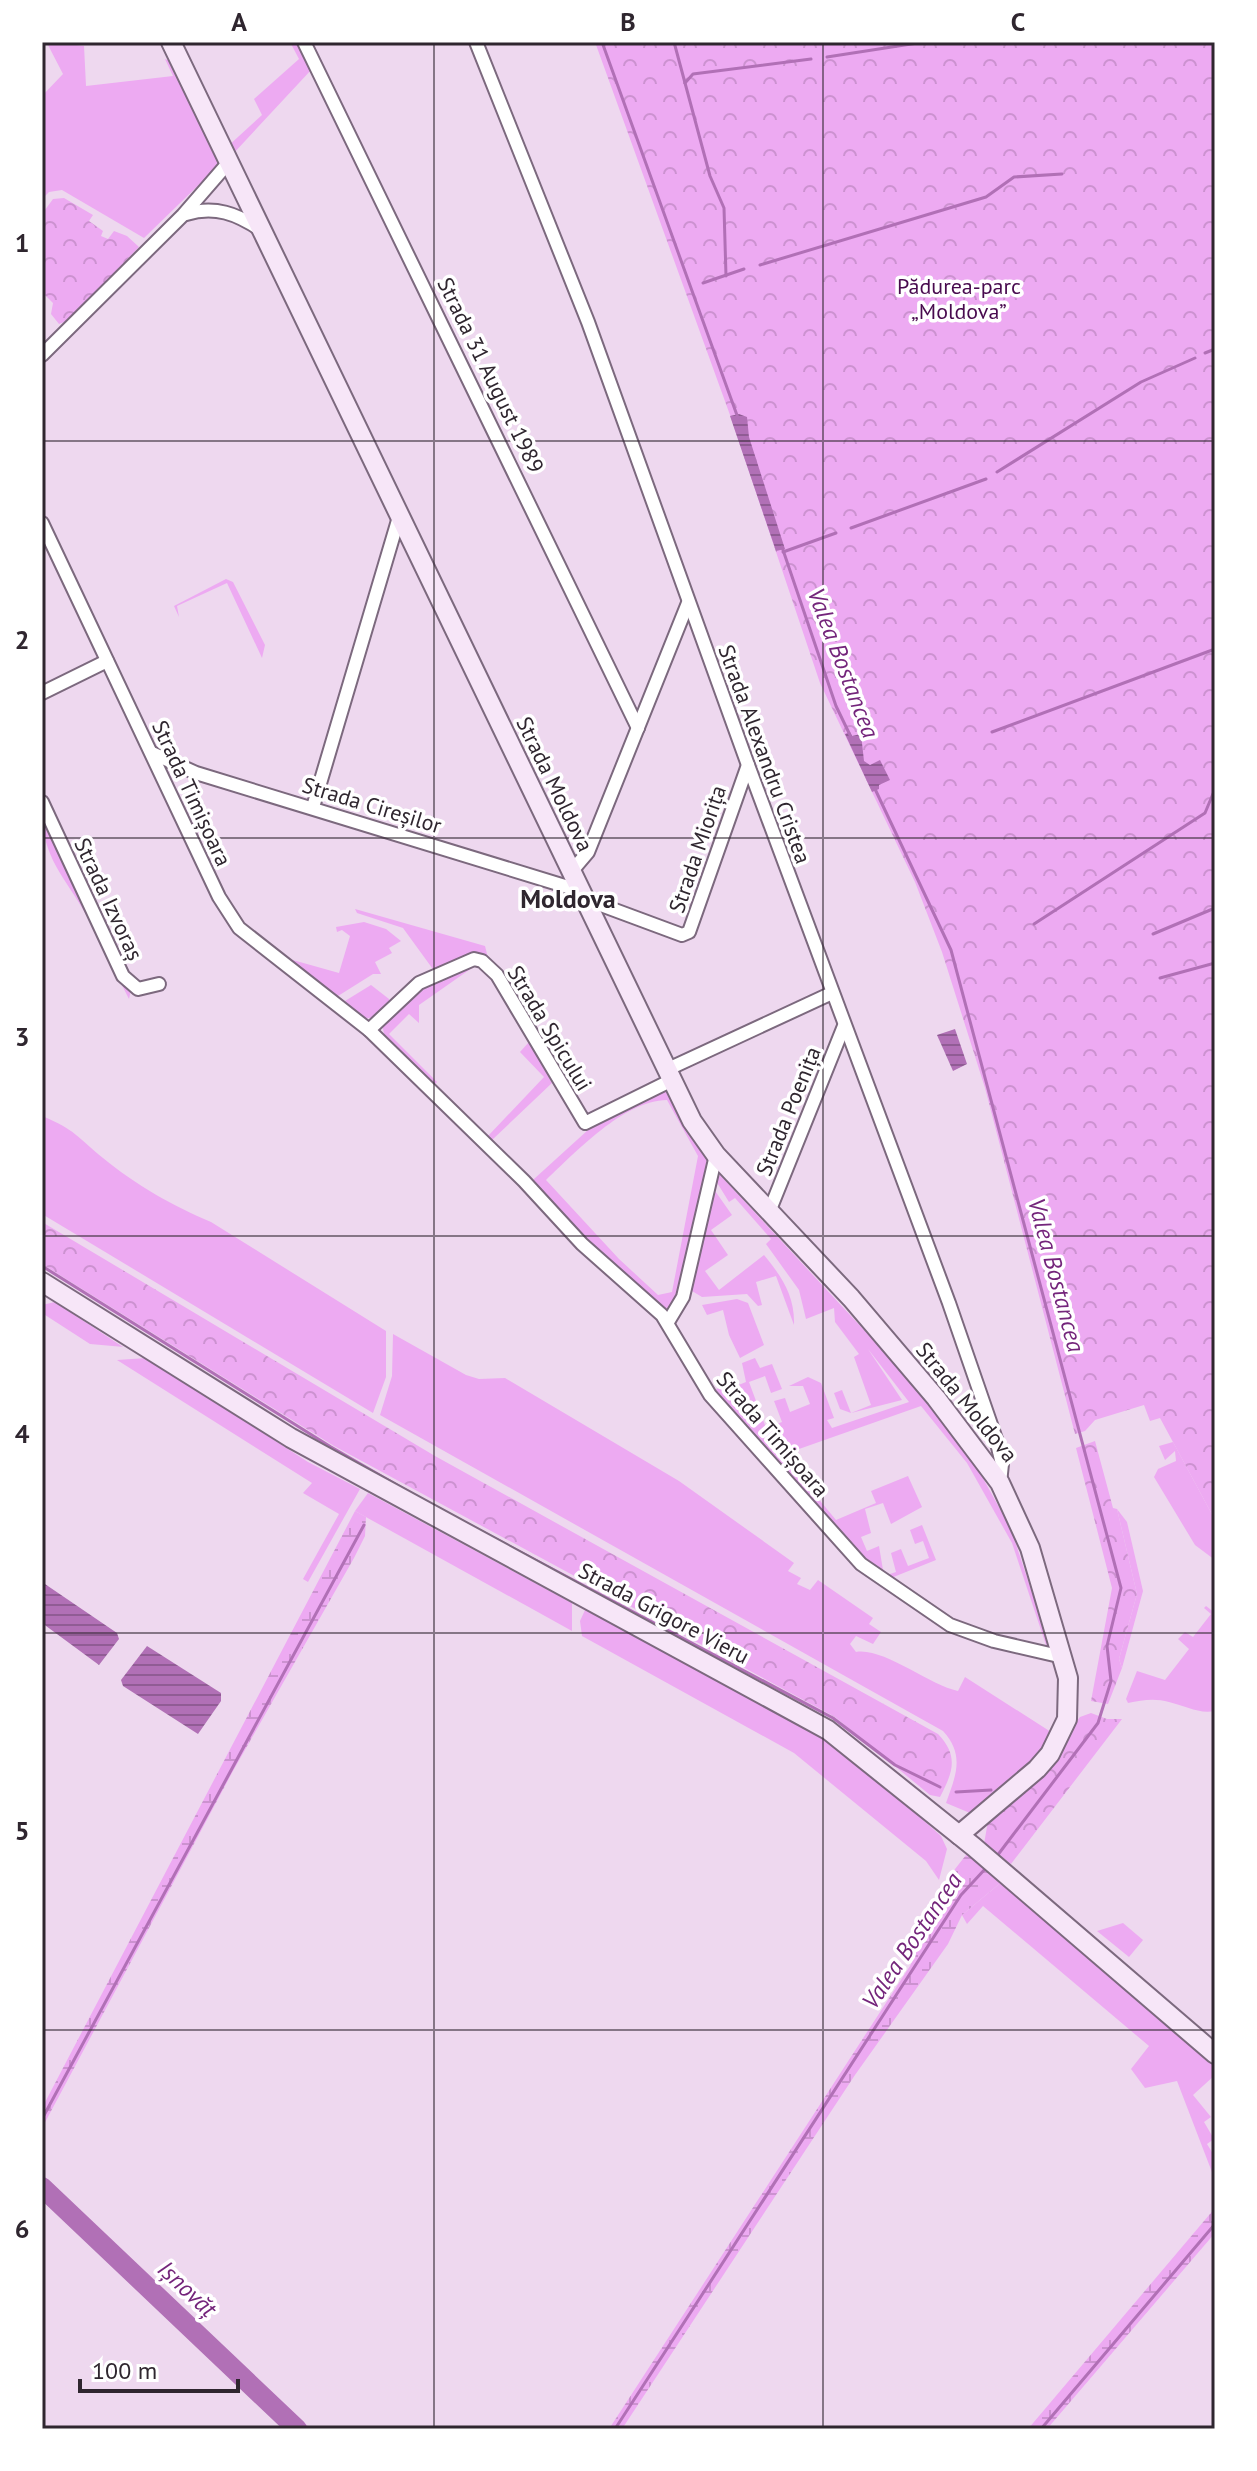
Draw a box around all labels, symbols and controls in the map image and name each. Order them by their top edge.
text: A [231,5,247,38]
text: B [620,5,636,38]
text: C [1011,5,1025,38]
text: 1 [15,226,29,259]
park label: Pădurea-parc „Moldova” [897,272,1021,325]
street label: Strada 31 August 1989 [431,273,551,477]
water label: Valea Bostancea [801,583,886,743]
text: 2 [15,623,29,656]
street label: Strada Alexandru Cristea [712,641,818,867]
street label: Strada Moldova [510,712,600,856]
street label: Strada Timișoara [146,716,238,870]
street label: Strada Cireșilor [299,771,446,840]
street label: Strada Miorița [662,782,732,916]
street label: Strada Izvoraș [68,833,150,965]
district label: Moldova [520,882,616,915]
street label: Strada Spicului [502,960,598,1096]
text: 3 [15,1020,29,1053]
street label: Strada Poenița [749,1042,827,1180]
water label: Valea Bostancea [1021,1194,1092,1356]
street label: Strada Moldova [910,1336,1024,1468]
street label: Strada Timișoara [711,1365,835,1503]
text: 4 [15,1417,30,1450]
street label: Strada Grigore Vieru [574,1556,754,1670]
text: 5 [15,1814,29,1847]
water label: Valea Bostancea [854,1866,969,2015]
text: 6 [15,2212,29,2245]
water label: Ișnovăț [151,2254,225,2325]
scale bar [80,2343,238,2393]
text: 100 m [92,2355,157,2386]

